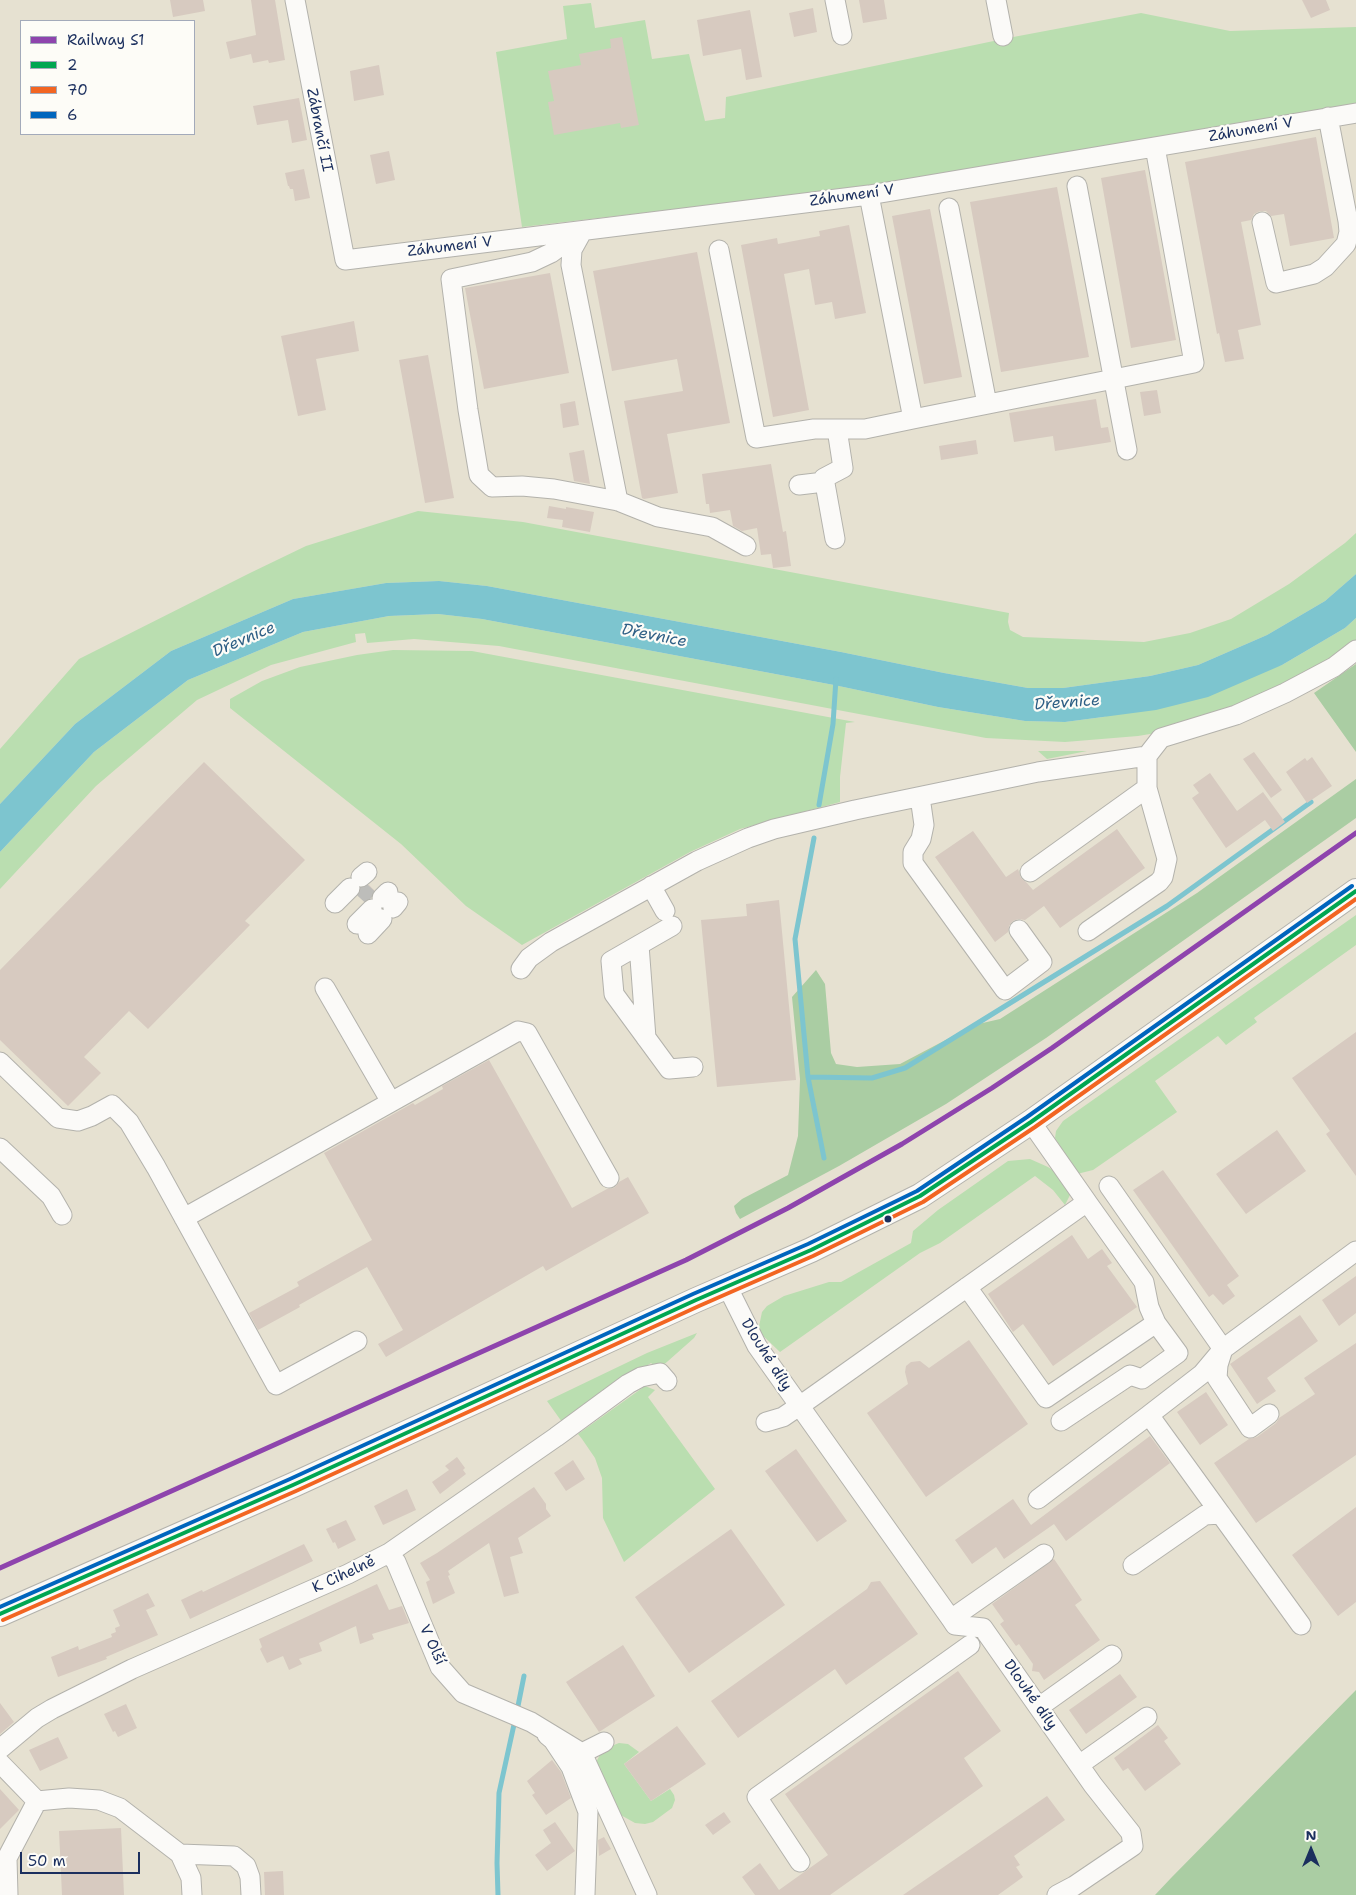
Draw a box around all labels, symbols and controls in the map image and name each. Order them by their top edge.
legend [20,20,195,135]
text: Railway S1 [67,30,144,50]
text: 2 [67,55,78,75]
text: 70 [67,80,88,100]
street label: Zábrančí II [302,87,336,173]
text: 6 [67,105,78,125]
street label: Záhumení V [1207,114,1295,146]
street label: Záhumení V [808,181,896,211]
street label: Záhumení V [406,233,494,261]
water label: Dřevnice [210,618,278,662]
water label: Dřevnice [620,620,688,652]
water label: Dřevnice [1033,691,1101,715]
unlabelled marker [883,1214,893,1224]
street label: Dlouhé díly [737,1316,795,1394]
street label: K Cihelně [310,1553,378,1597]
street label: V Olší [415,1622,449,1668]
street label: Dlouhé díly [999,1656,1061,1734]
north arrow [1286,1825,1336,1875]
text: N [1305,1826,1317,1844]
scale bar [22,1842,142,1874]
text: 50 m [28,1851,66,1871]

